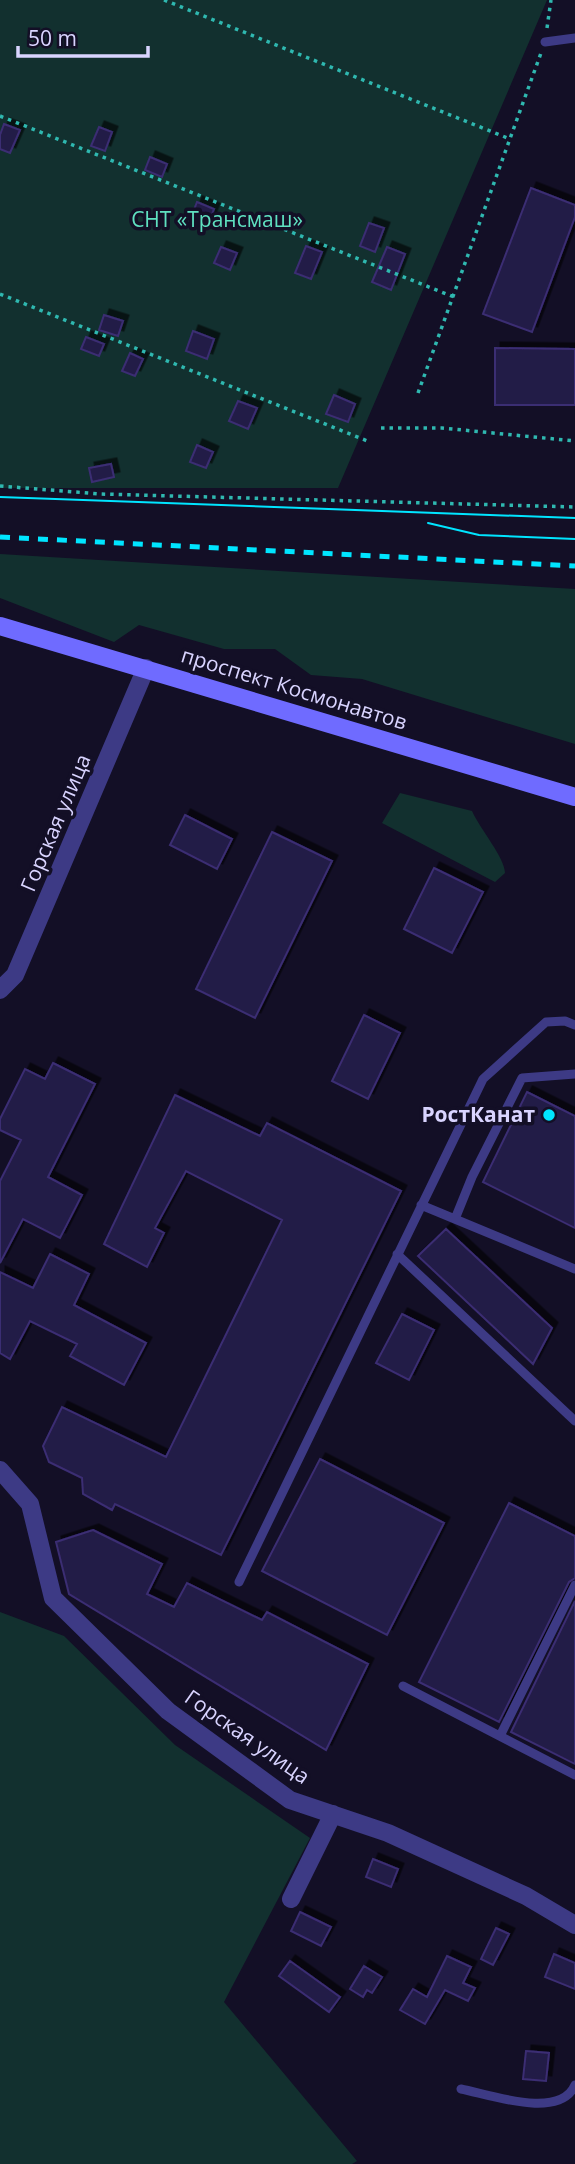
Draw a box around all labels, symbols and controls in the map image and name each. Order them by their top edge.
scale bar [18,14,147,58]
text: 50 m [28,24,77,52]
park label: СНТ «Трансмаш» [131,205,303,233]
street label: проспект Космонавтов [178,640,411,736]
street label: Горская улица [14,750,97,896]
place label: РостКанат [421,1100,535,1128]
marker: РостКанат [541,1107,557,1123]
street label: Горская улица [179,1683,316,1790]

